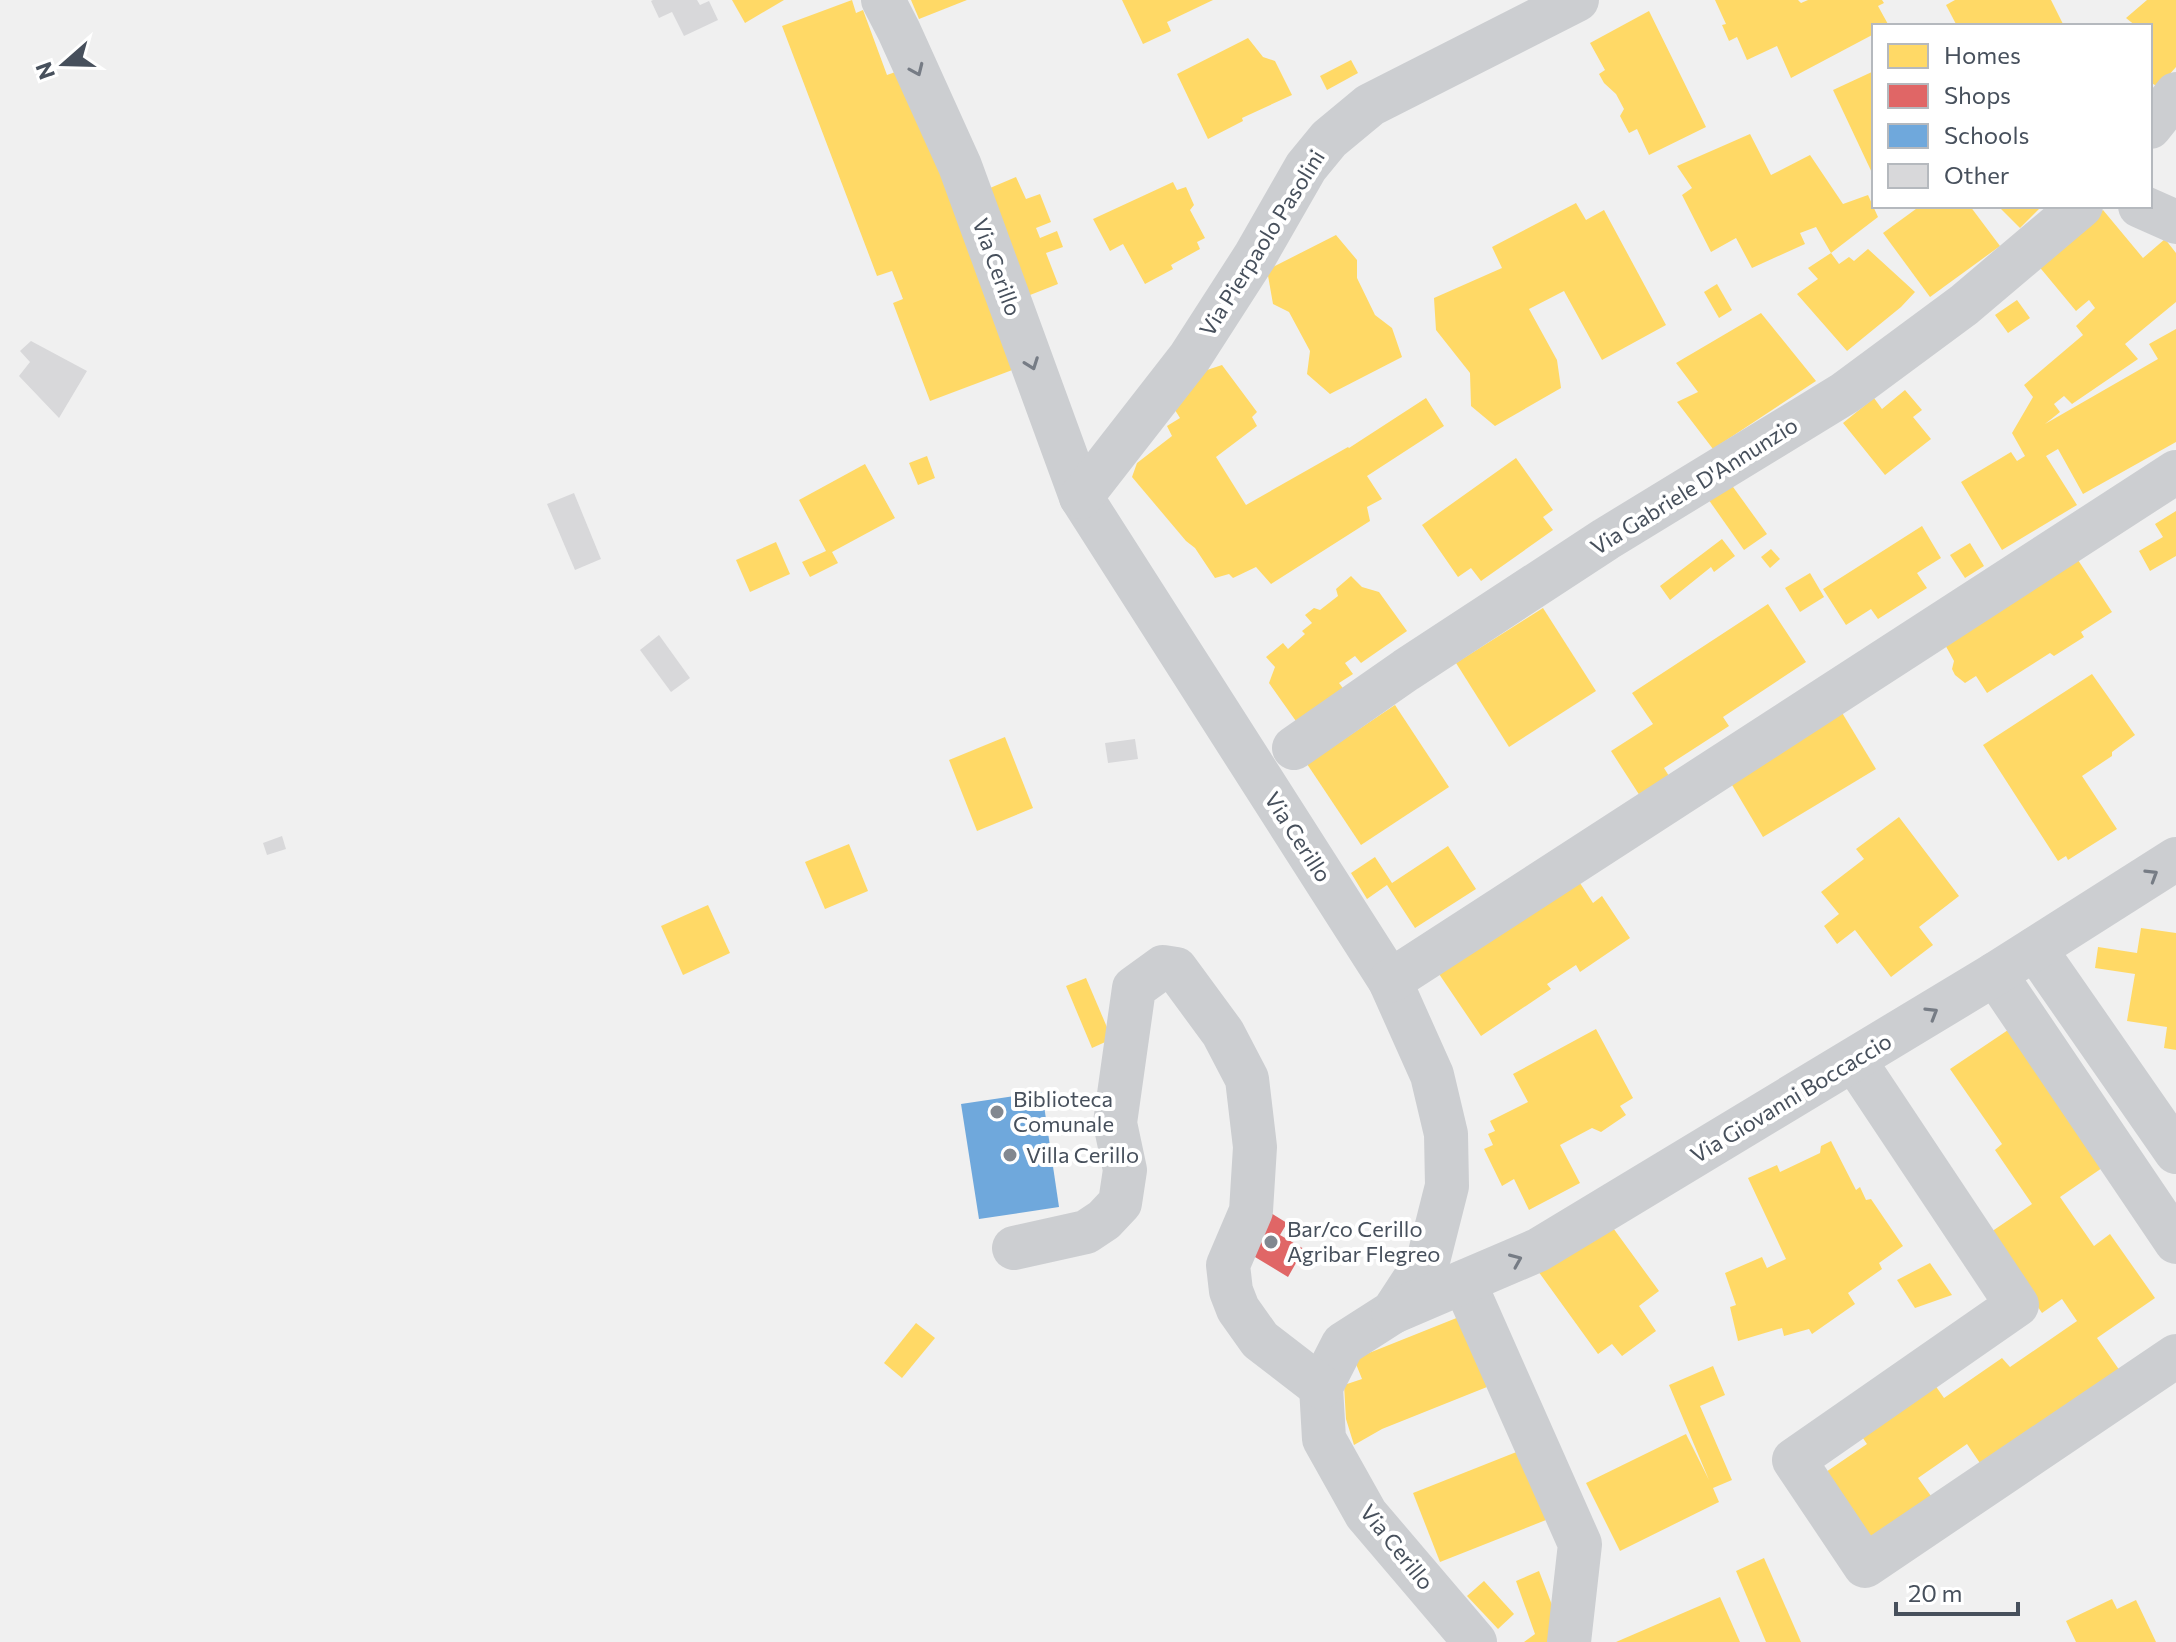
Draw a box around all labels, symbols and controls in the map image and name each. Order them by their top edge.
north arrow [24,24,104,104]
legend [1872,24,2152,208]
text: Homes [1944,40,2021,69]
text: N [29,59,60,83]
one-way arrow [907,62,923,77]
text: Shops [1944,80,2011,109]
text: Schools [1944,120,2029,149]
street label: Via Pierpaolo Pasolini [1193,144,1330,341]
text: Other [1944,160,2010,189]
street label: Via Cerillo [967,214,1028,319]
one-way arrow [1022,356,1039,370]
street label: Via Gabriele D'Annunzio [1585,411,1802,560]
street label: Via Cerillo [1259,787,1337,887]
one-way arrow [2143,869,2158,884]
one-way arrow [1923,1007,1938,1022]
street label: Via Giovanni Boccaccio [1685,1027,1896,1168]
place label: Biblioteca Comunale [1013,1085,1114,1137]
marker: Biblioteca Comunale [988,1103,1006,1121]
place label: Villa Cerillo [1026,1141,1139,1168]
marker: Villa Cerillo [1001,1146,1019,1164]
place label: Bar/co Cerillo Agribar Flegreo [1287,1215,1440,1267]
marker: Bar/co Cerillo Agribar Flegreo [1262,1233,1280,1251]
one-way arrow [1508,1253,1522,1269]
street label: Via Cerillo [1355,1499,1440,1595]
scale bar [1896,1566,2018,1616]
text: 20 m [1908,1578,1962,1607]

